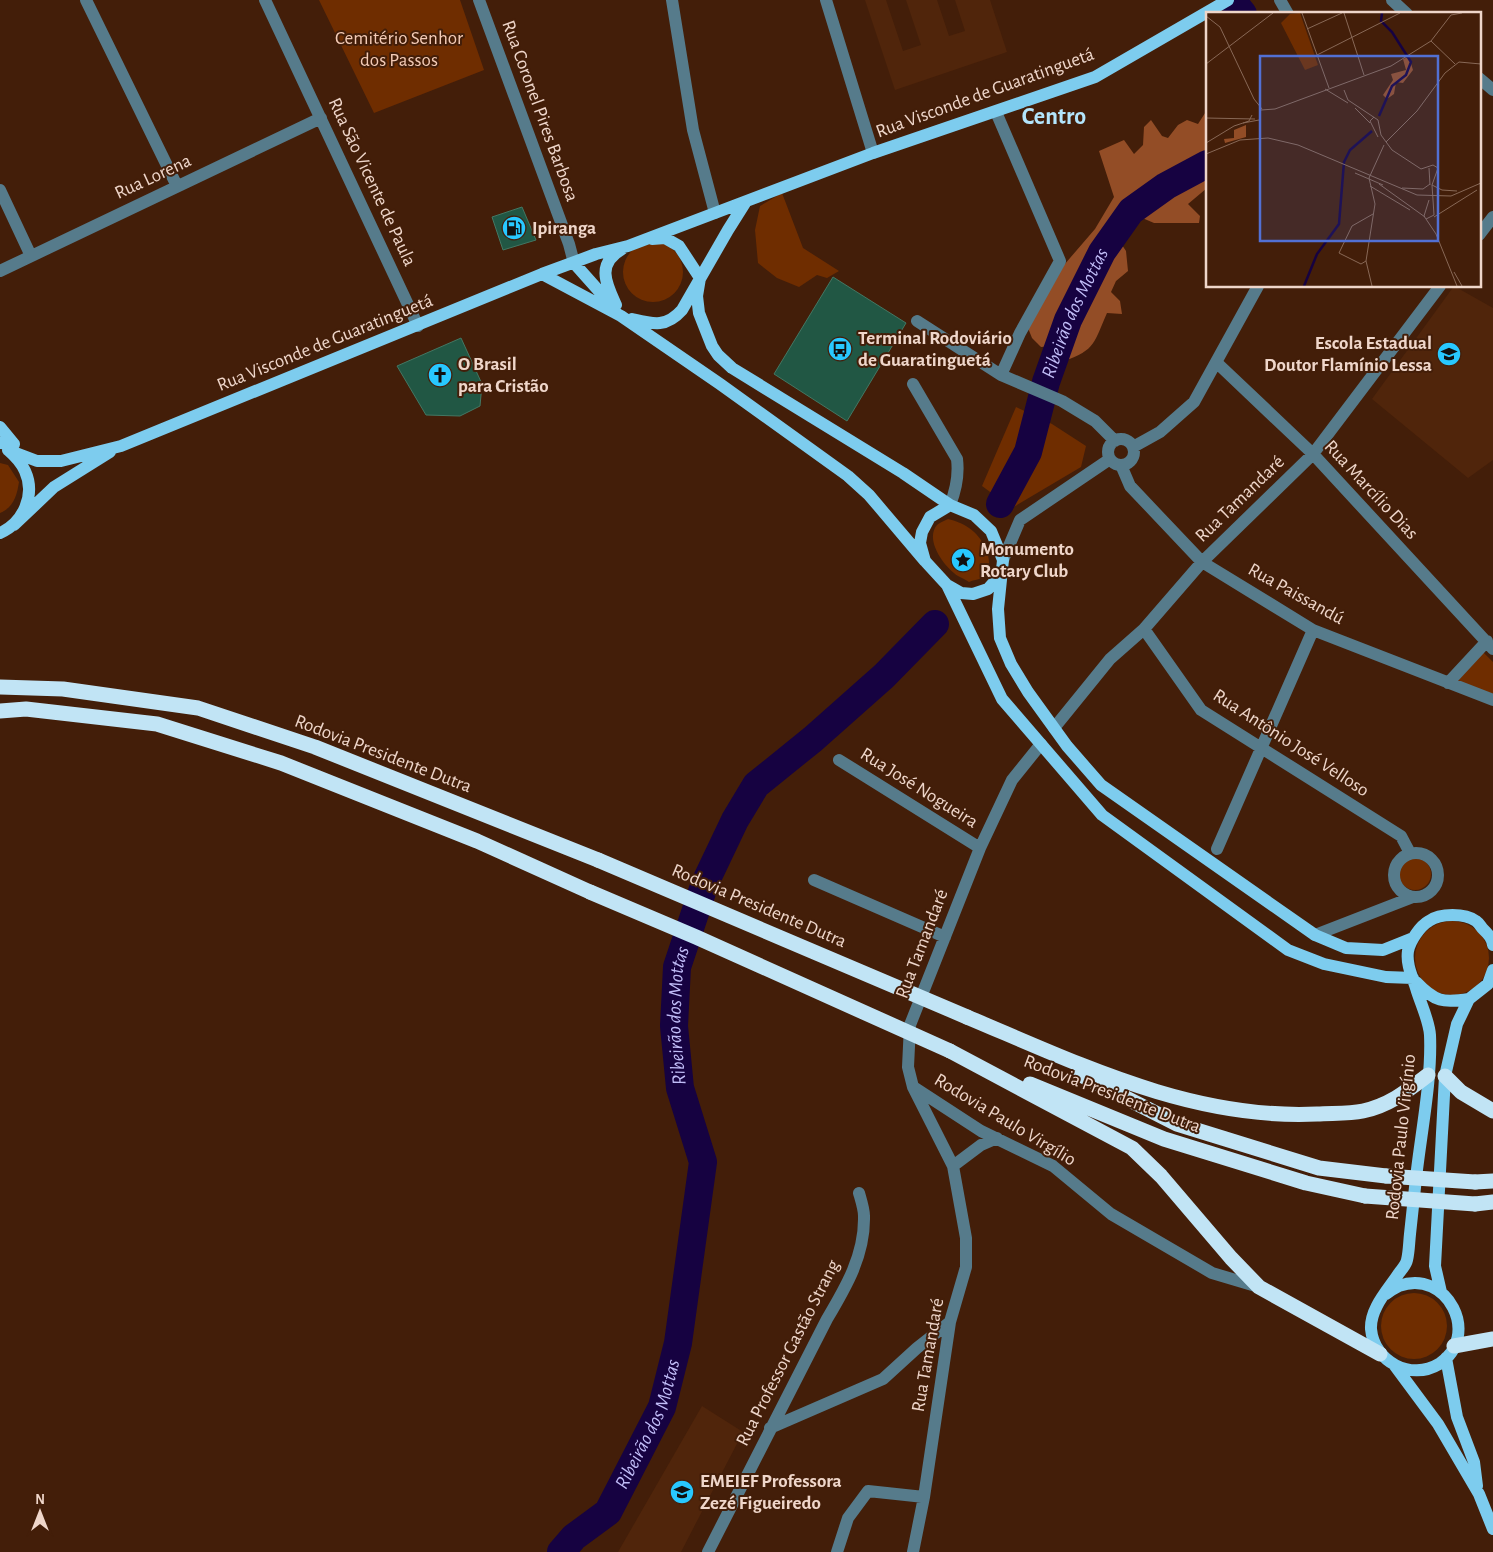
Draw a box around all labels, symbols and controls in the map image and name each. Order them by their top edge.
inset map [1206,12,1480,288]
street label: Rua Coronel Pires Barbosa [498,18,582,204]
park label: Cemitério Senhor dos Passos [335,29,463,70]
street label: Rua Visconde de Guaratinguetá [873,45,1097,141]
street label: Rua São Vicente de Paula [325,95,419,269]
district label: Centro [1022,105,1086,129]
street label: Rua Lorena [112,151,194,203]
fuel station icon: Ipiranga [501,215,527,241]
place label: Ipiranga [532,219,596,238]
water label: Ribeirão dos Mottas [1038,245,1112,381]
street label: Rua Visconde de Guaratinguetá [214,291,436,395]
place label: Terminal Rodoviário de Guaratinguetá [858,329,1012,370]
place label: Escola Estadual Doutor Flamínio Lessa [1264,334,1432,375]
bus stop icon: Terminal Rodoviário de Guaratinguetá [827,336,853,362]
school or university icon: Escola Estadual Doutor Flamínio Lessa [1436,341,1462,367]
place label: O Brasil para Cristão [458,355,549,396]
church icon: O Brasil para Cristão [427,362,453,388]
street label: Rua Marcílio Dias [1321,437,1421,543]
street label: Rua Tamandaré [1192,452,1288,546]
place label: Monumento Rotary Club [980,540,1074,581]
place icon: Monumento Rotary Club [950,547,976,573]
street label: Rua Paissandú [1245,560,1347,628]
street label: Rua Antônio José Velloso [1210,686,1372,800]
street label: Rodovia Presidente Dutra [292,712,474,797]
street label: Rua José Nogueira [857,744,981,832]
street label: Rodovia Presidente Dutra [669,861,849,951]
street label: Rua Tamandaré [892,887,952,1001]
water label: Ribeirão dos Mottas [664,943,693,1086]
street label: Rodovia Presidente Dutra [1021,1052,1203,1137]
street label: Rodovia Paulo Virgínio [1383,1053,1419,1221]
street label: Rodovia Paulo Virgílio [931,1070,1079,1170]
street label: Rua Professor Gastão Strang [733,1256,844,1449]
street label: Rua Tamandaré [909,1297,947,1413]
water label: Ribeirão dos Mottas [612,1357,684,1492]
place label: EMEIEF Professora Zezé Figueiredo [700,1472,842,1513]
school or university icon: EMEIEF Professora Zezé Figueiredo [669,1479,695,1505]
north arrow [15,1487,65,1537]
text: N [35,1493,45,1507]

